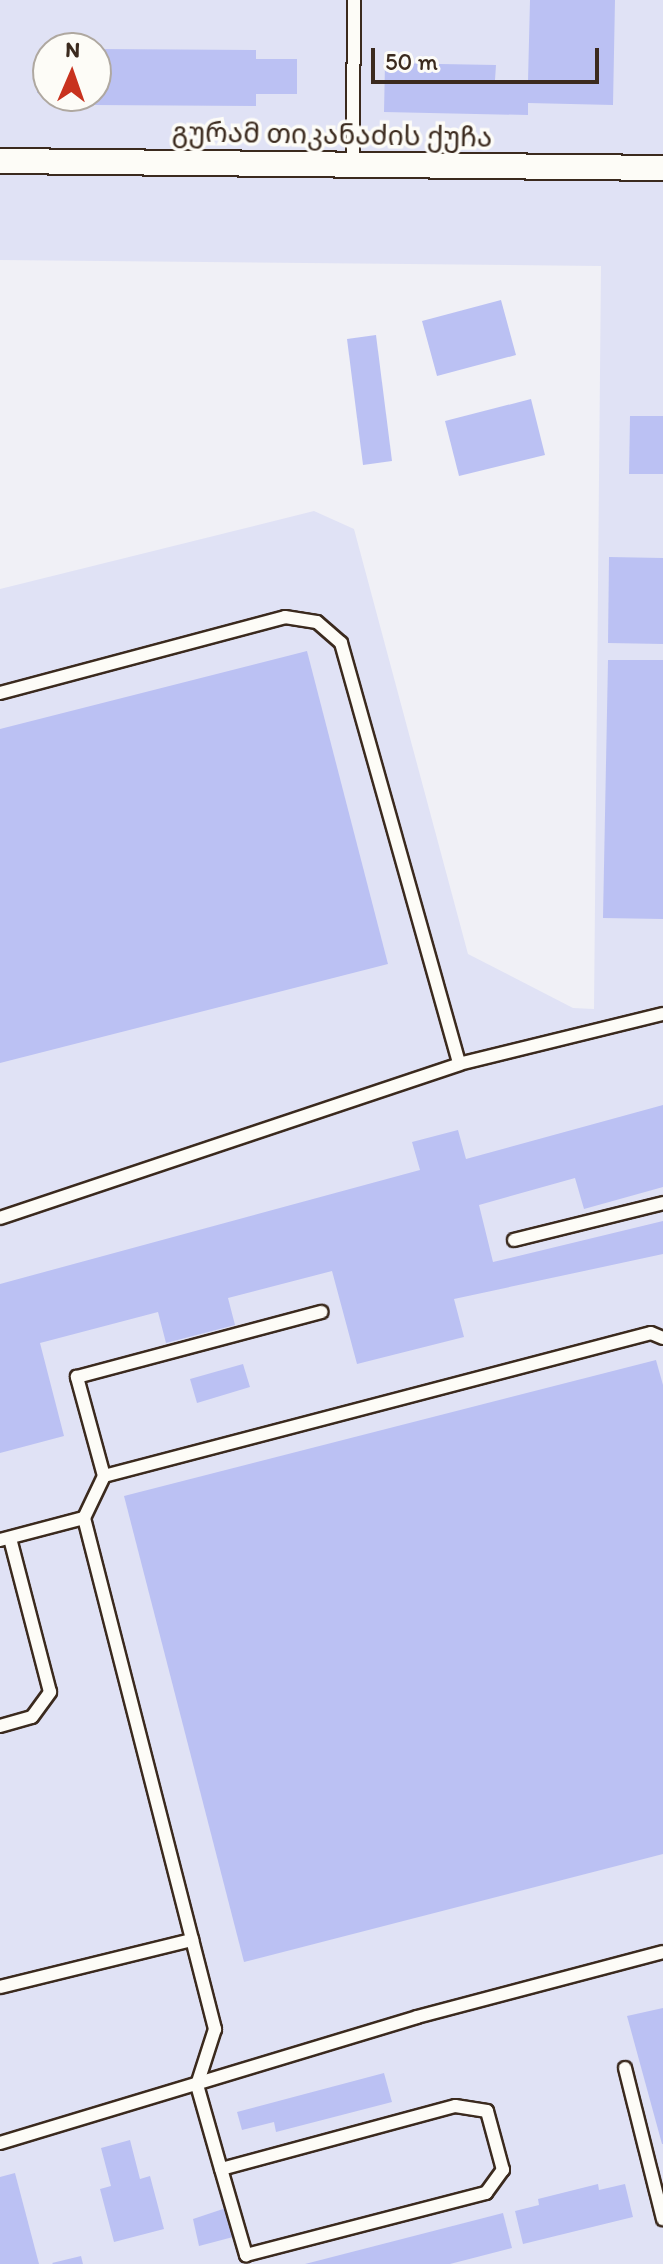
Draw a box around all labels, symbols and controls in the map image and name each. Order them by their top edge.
north arrow [32,32,112,112]
scale bar [375,32,603,82]
text: N [65,36,81,63]
text: 50 m [385,47,438,76]
street label: გურამ თიკანაძის ქუჩა [171,114,493,154]

